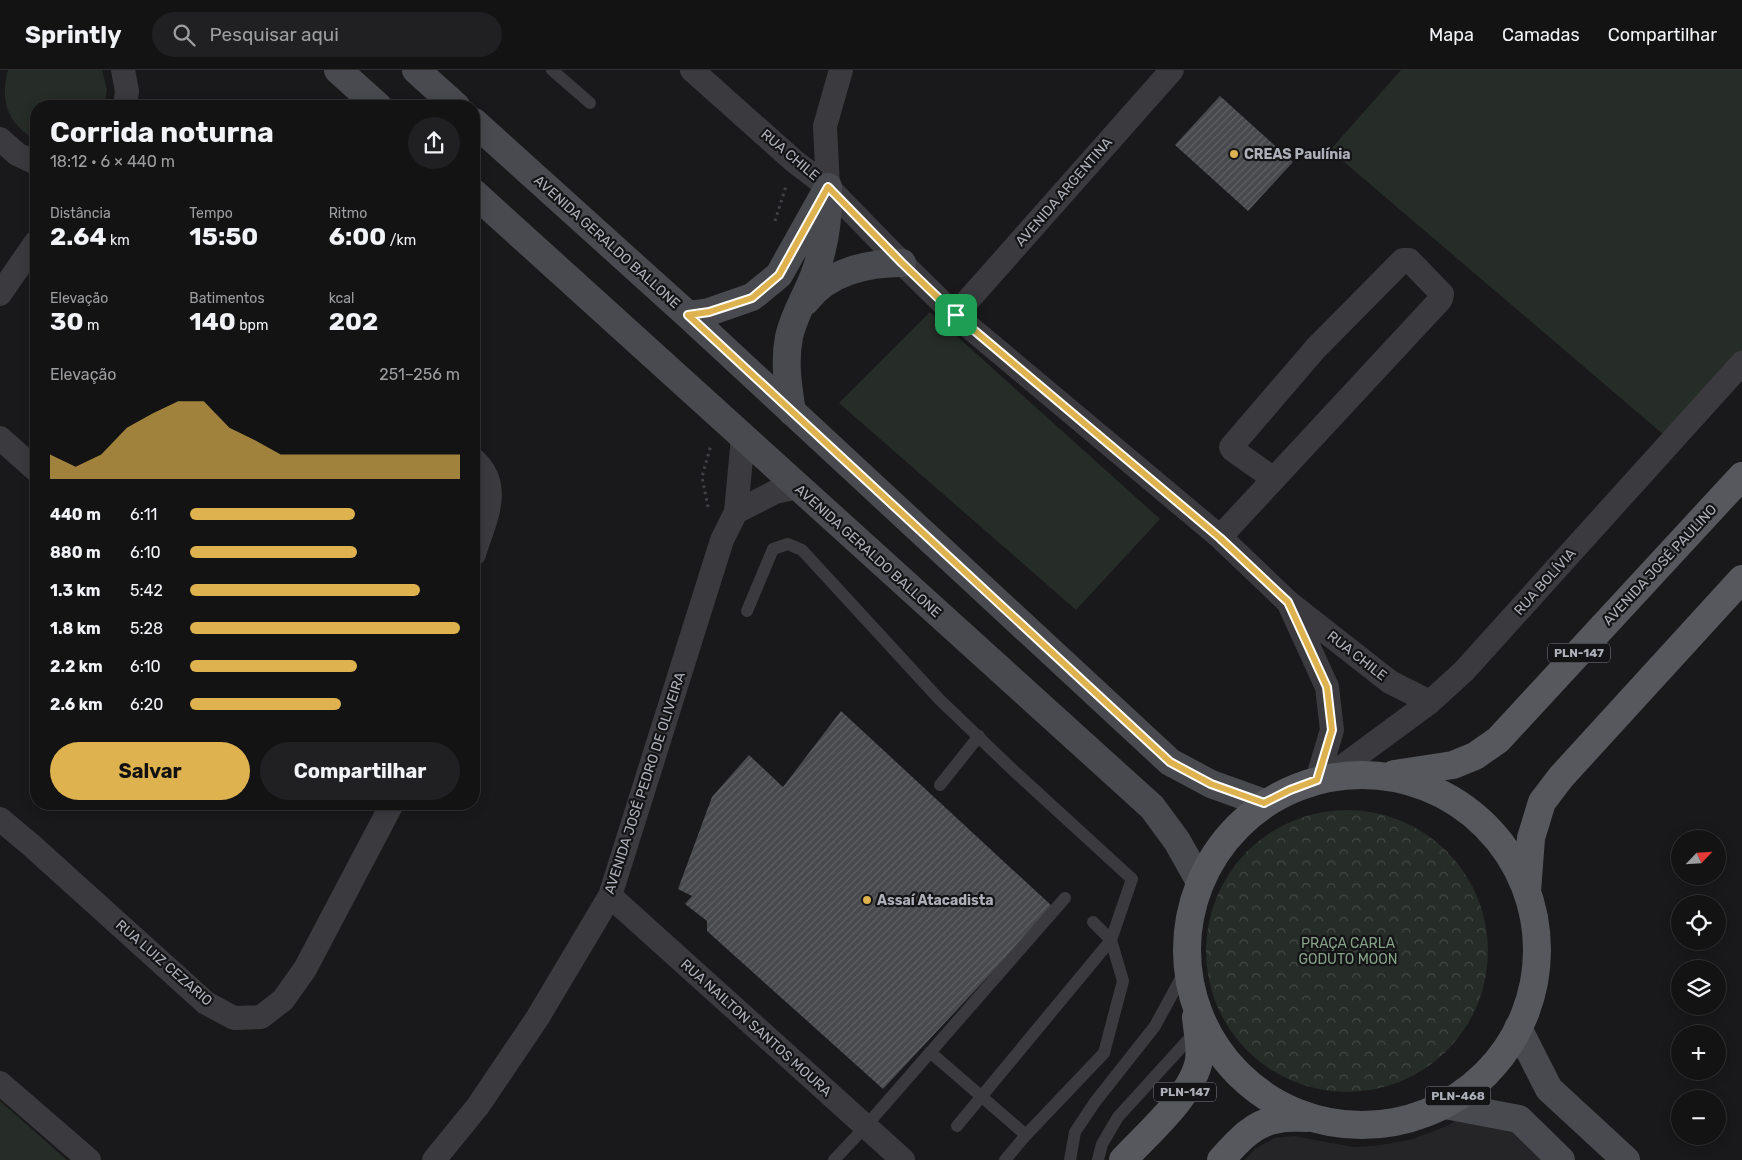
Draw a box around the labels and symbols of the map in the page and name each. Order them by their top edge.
street label: RUA CHILE [757,126,823,184]
street label: AVENIDA ARGENTINA [1012,134,1116,250]
place label: CREAS Paulínia [1244,146,1350,163]
marker: CREAS Paulínia [1228,148,1240,160]
street label: AVENIDA GERALDO BALLONE [530,172,684,312]
pin [935,294,977,336]
street label: AVENIDA GERALDO BALLONE [791,481,945,621]
street label: AVENIDA JOSÉ PAULINO [1599,500,1720,629]
street label: RUA BOLÍVIA [1510,544,1580,619]
street label: RUA CHILE [1324,628,1390,684]
road number: PLN-147 [1548,644,1610,662]
street label: AVENIDA JOSÉ PEDRO DE OLIVEIRA [600,669,689,896]
north arrow [1671,830,1726,885]
place label: Assaí Atacadista [877,892,994,909]
marker: Assaí Atacadista [861,894,873,906]
street label: RUA LUIZ CEZARIO [112,916,216,1010]
park label: PRAÇA CARLA GODUTO MOON [1298,935,1398,968]
street label: RUA NAILTON SANTOS MOURA [677,956,835,1101]
road number: PLN-147 [1154,1082,1216,1102]
road number: PLN-468 [1426,1086,1490,1106]

